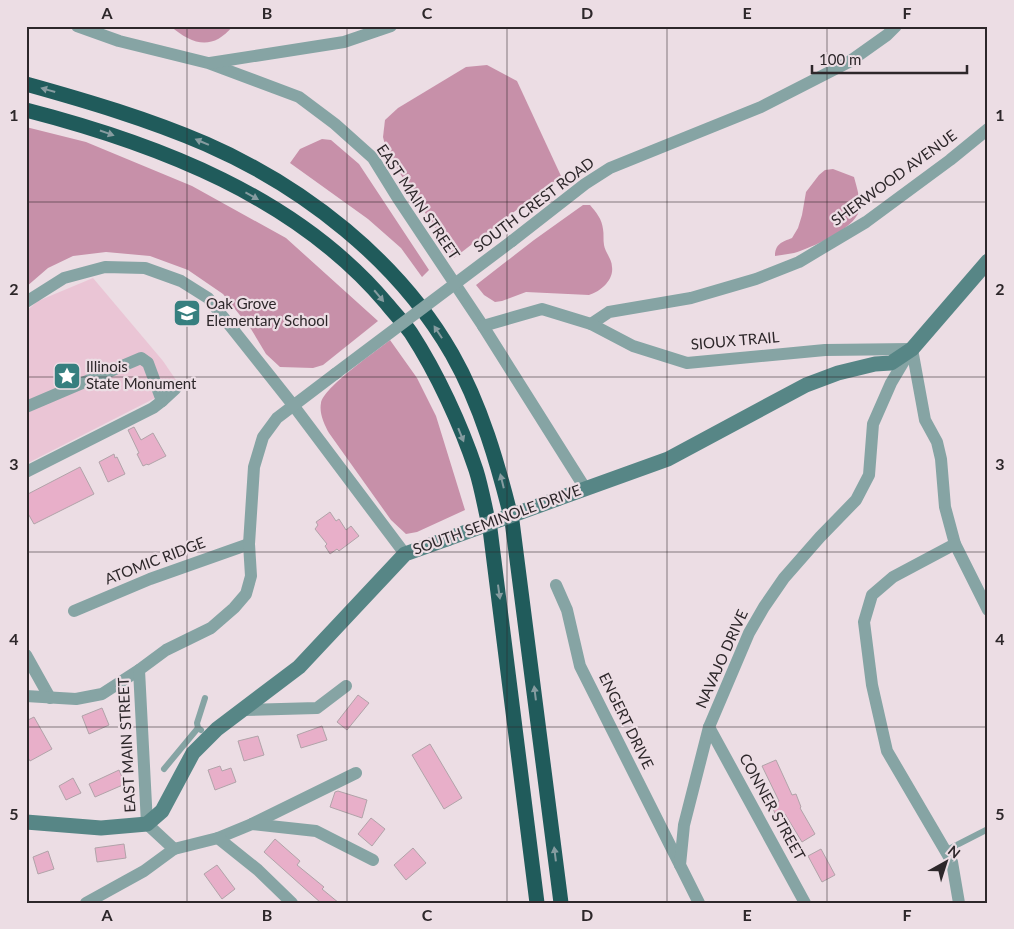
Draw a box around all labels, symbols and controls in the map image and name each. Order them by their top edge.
text: A [100,3,113,22]
text: B [262,3,272,22]
text: C [422,3,433,22]
text: D [581,3,593,22]
text: E [742,3,752,22]
text: F [902,3,912,22]
scale bar [812,42,966,74]
text: 100 m [819,50,861,68]
one-way arrow [40,86,55,94]
text: 1 [9,105,19,124]
text: 1 [995,105,1005,124]
street label: SHERWOOD AVENUE [827,126,960,229]
one-way arrow [99,130,114,137]
one-way arrow [195,138,209,146]
street label: EAST MAIN STREET [374,140,464,263]
street label: SOUTH CREST ROAD [470,153,597,255]
one-way arrow [244,192,259,200]
text: 2 [9,279,19,298]
text: 2 [995,279,1005,298]
one-way arrow [374,289,385,302]
place label: Oak Grove Elementary School [206,294,328,329]
school or university icon: Oak Grove Elementary School [172,298,202,328]
one-way arrow [433,326,443,339]
street label: SIOUX TRAIL [690,327,780,353]
place label: Illinois State Monument [86,357,197,392]
place icon: Illinois State Monument [52,361,82,391]
one-way arrow [458,427,466,442]
text: 3 [9,454,19,473]
text: 3 [995,454,1005,473]
one-way arrow [498,473,506,488]
street label: SOUTH SEMINOLE DRIVE [410,480,583,558]
street label: ATOMIC RIDGE [102,533,207,587]
one-way arrow [495,584,503,600]
street label: NAVAJO DRIVE [691,606,751,711]
text: 4 [9,629,19,648]
text: 4 [995,629,1005,648]
street label: ENGERT DRIVE [596,669,658,772]
street label: EAST MAIN STREET [113,677,139,813]
one-way arrow [530,685,538,701]
street label: CONNER STREET [736,750,810,863]
text: 5 [9,804,19,823]
text: 5 [995,804,1005,823]
north arrow [922,836,972,886]
text: N [945,842,964,862]
one-way arrow [551,846,559,862]
text: A [100,905,113,924]
text: B [262,905,272,924]
text: C [422,905,433,924]
text: D [581,905,593,924]
text: E [742,905,752,924]
text: F [902,905,912,924]

